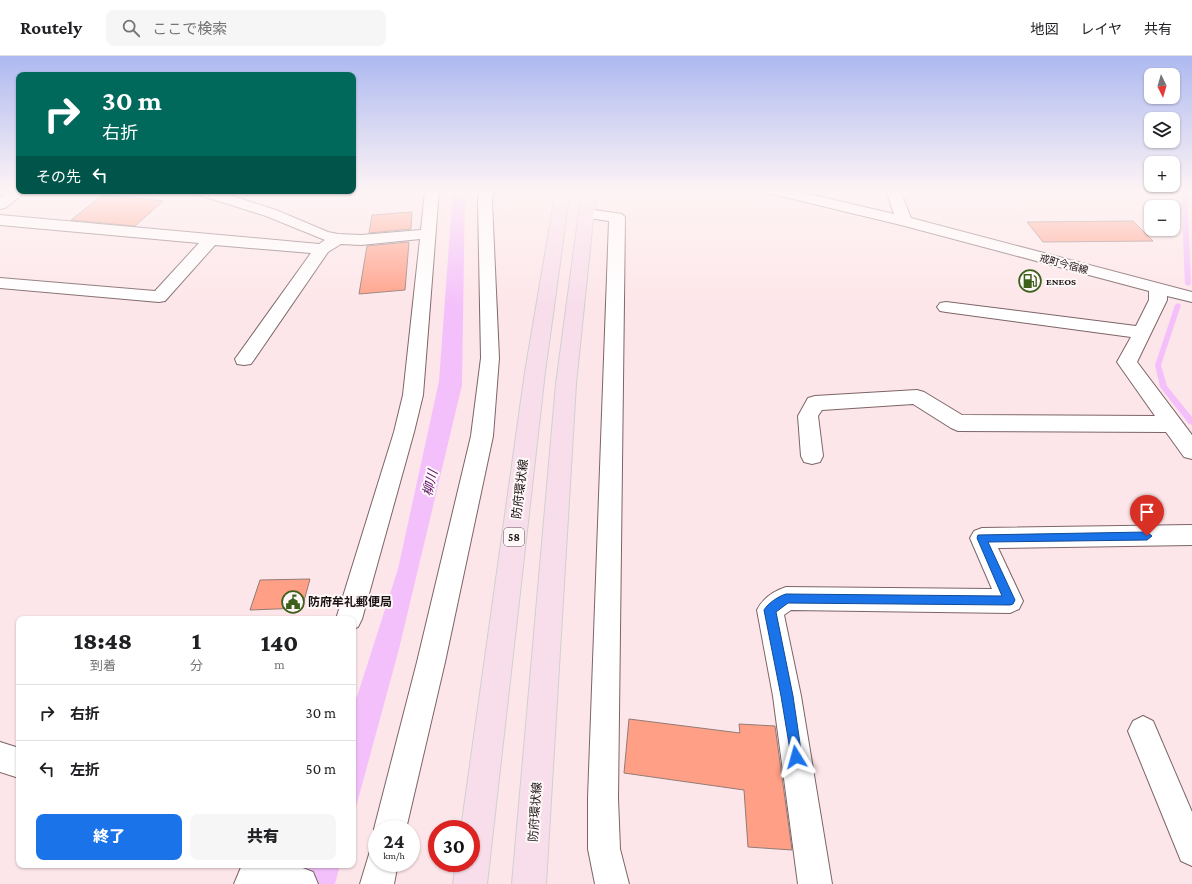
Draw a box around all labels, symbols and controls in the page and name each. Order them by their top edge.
search box [106,10,386,46]
text: Routely [20,17,82,38]
icon: search [120,17,142,39]
text: ここで検索 [152,21,227,37]
text: 地図 [1030,21,1058,37]
text: レイヤ [1080,21,1122,37]
text: 共有 [1144,21,1172,37]
north arrow [1144,68,1180,104]
map controls [1144,68,1180,236]
text: 30 m [102,85,162,116]
icon: right [36,88,88,140]
button: layers [1144,112,1180,148]
text: 右折 [102,123,138,143]
button: + [1144,156,1180,192]
icon: left [89,164,111,186]
text: その先 [36,169,81,185]
button: − [1144,200,1180,236]
street label: 戒町今宿線 [1038,252,1090,276]
fuel station icon: ENEOS [1017,268,1043,294]
place label: ENEOS [1046,276,1076,287]
street label: 防府環状線 [509,458,531,520]
water label: 柳川 [420,467,441,497]
pin [1130,495,1164,536]
icon: arrive [1136,501,1158,523]
road number: 58 [504,528,524,546]
public building icon: 防府牟礼郵便局 [280,589,306,615]
place label: 防府牟礼郵便局 [308,595,392,609]
text: 18:48 [74,627,132,654]
text: 1 [192,627,201,654]
text: 140 [261,629,298,656]
text: m [274,657,285,672]
text: 到着 [90,658,116,673]
text: 分 [190,658,203,673]
icon: right [36,702,58,724]
text: 30 m [306,705,336,721]
text: 右折 [70,706,100,722]
position arrow [775,736,817,778]
icon: left [36,758,58,780]
text: 50 m [306,761,336,777]
text: 左折 [70,762,100,778]
street label: 防府環状線 [526,782,544,842]
button: 終了 [36,814,182,860]
button: 共有 [190,814,336,860]
speed limit sign: 30 [428,820,480,872]
text: 24 [384,830,404,852]
text: km/h [383,850,405,861]

